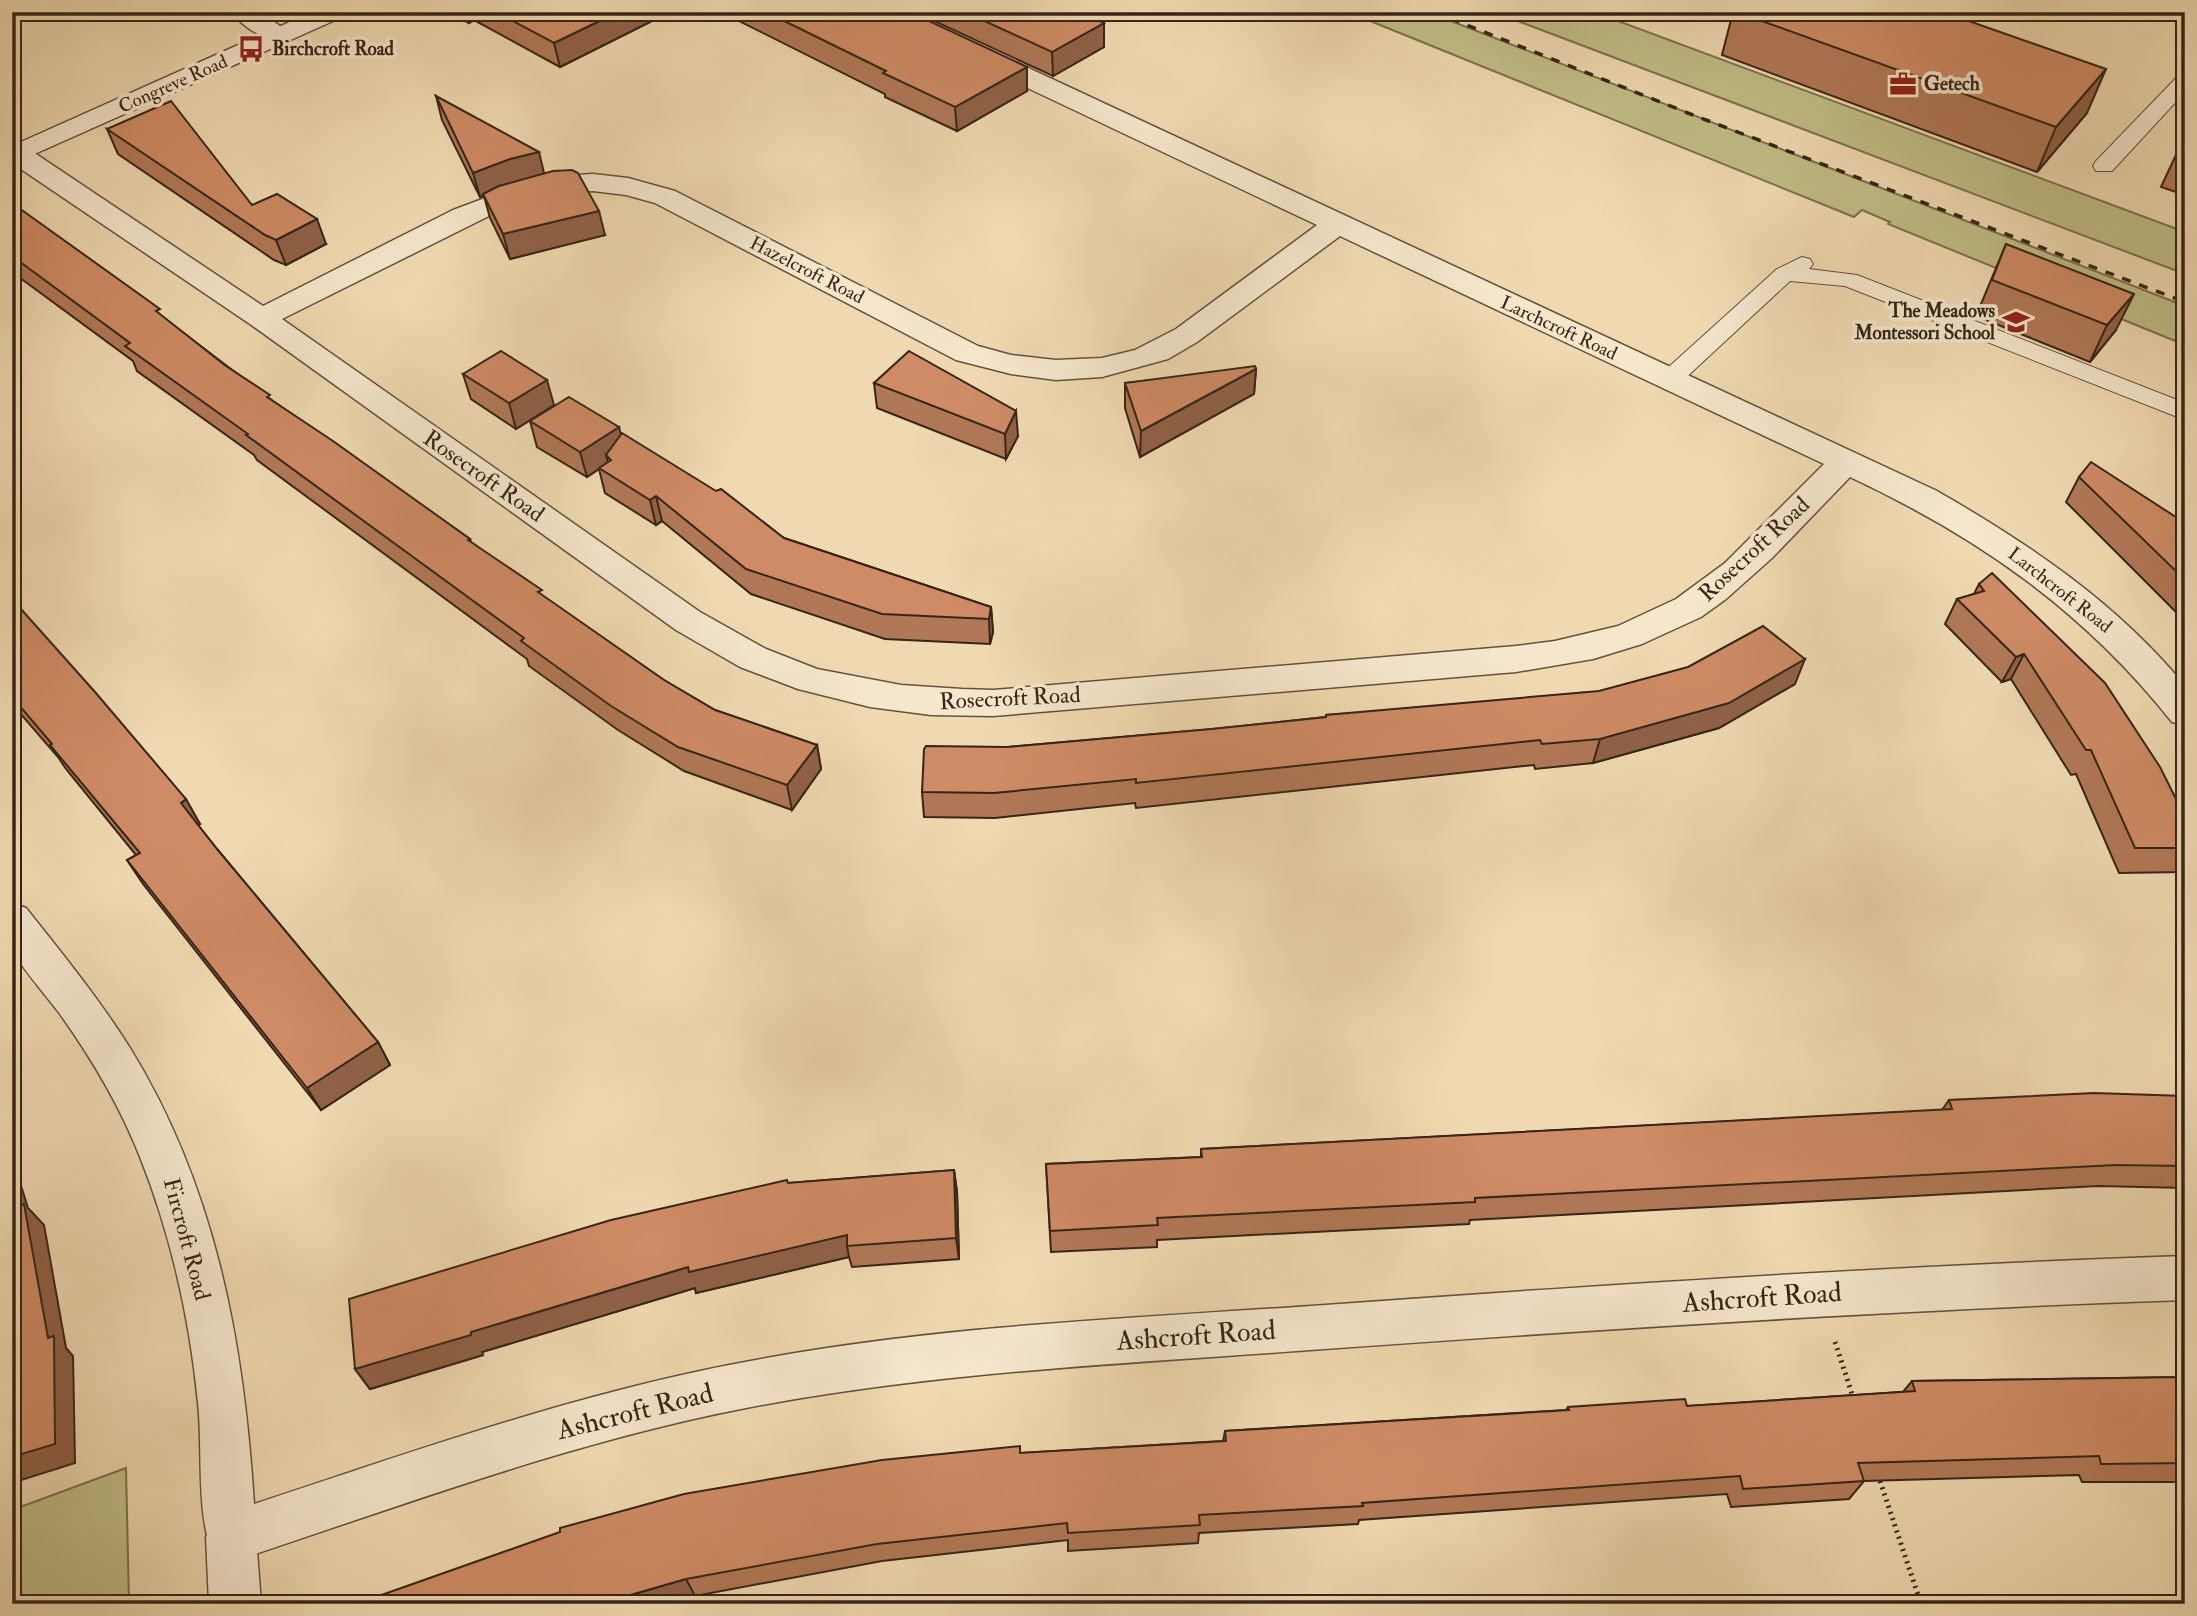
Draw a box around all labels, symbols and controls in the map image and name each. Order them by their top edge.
bus stop icon: Birchcroft Road [236,34,266,64]
place label: Birchcroft Road [272,37,395,61]
street label: Congreve Road [115,49,232,119]
office icon: Getech [1888,69,1918,99]
place label: Getech [1924,72,1980,96]
street label: Hazelcroft Road [746,231,869,309]
street label: Larchcroft Road [1497,290,1622,366]
place label: The Meadows Montessori School [1853,299,1995,345]
school or university icon: The Meadows Montessori School [2001,307,2031,337]
street label: Rosecroft Road [418,424,550,528]
street label: Rosecroft Road [1692,490,1816,608]
street label: Larchcroft Road [2003,542,2118,639]
street label: Rosecroft Road [939,680,1081,716]
street label: Fircroft Road [157,1175,217,1303]
street label: Ashcroft Road [1680,1275,1843,1321]
street label: Ashcroft Road [1114,1313,1277,1359]
street label: Ashcroft Road [552,1376,717,1449]

